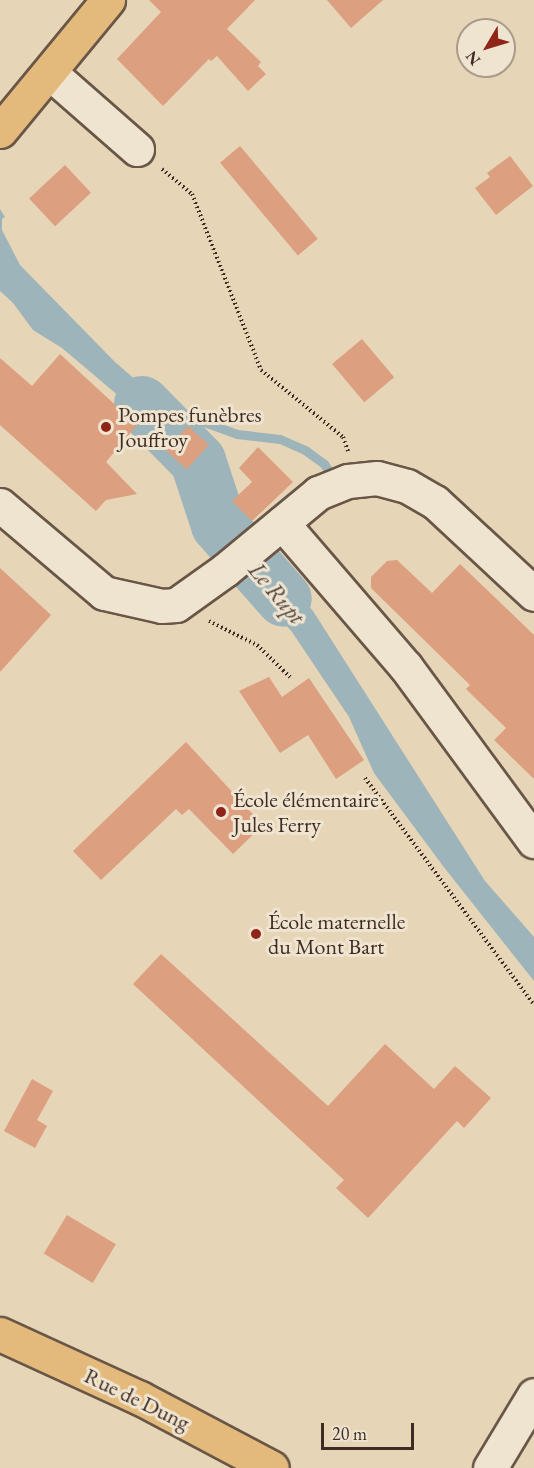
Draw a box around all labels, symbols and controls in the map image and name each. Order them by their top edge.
north arrow [456,18,516,78]
text: N [461,47,485,70]
place label: Pompes funèbres Jouffroy [118,401,262,452]
marker: Pompes funèbres Jouffroy [99,420,113,434]
water label: Le Rupt [243,556,311,630]
place label: École élémentaire Jules Ferry [233,786,379,837]
marker: École élémentaire Jules Ferry [214,805,228,819]
place label: École maternelle du Mont Bart [268,908,405,960]
marker: École maternelle du Mont Bart [249,927,263,941]
street label: Rue de Dung [80,1362,194,1436]
scale bar [324,1411,417,1449]
text: 20 m [332,1422,367,1445]

